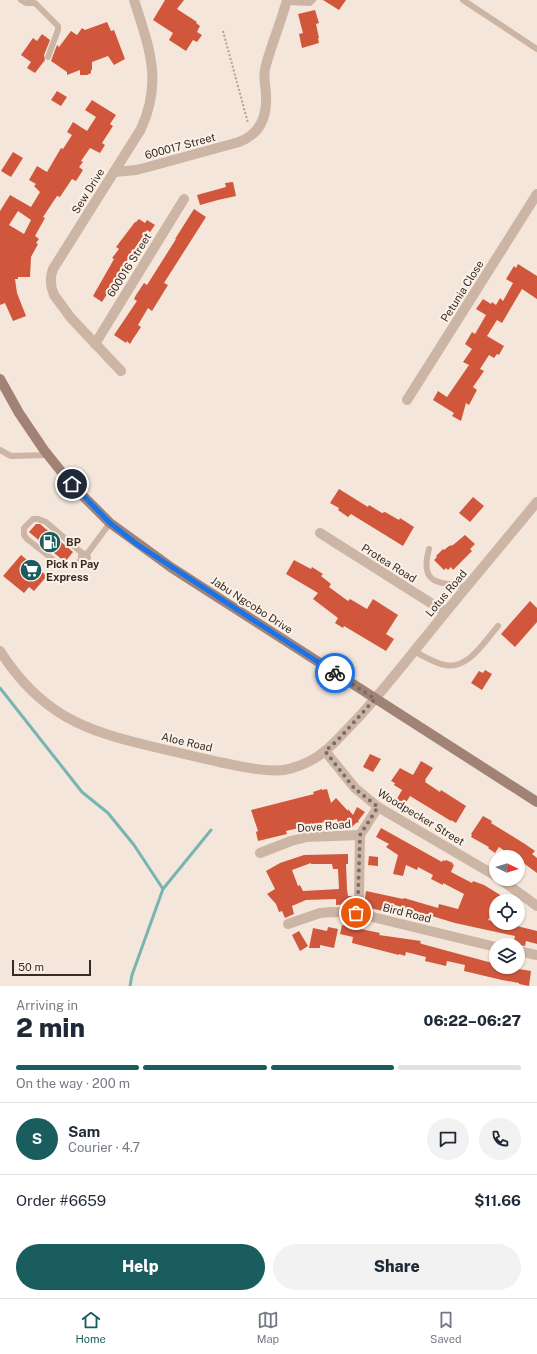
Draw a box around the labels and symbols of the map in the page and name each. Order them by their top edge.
street label: 600017 Street [143,131,217,161]
street label: Sew Drive [69,166,107,216]
street label: 600016 Street [105,231,153,299]
street label: Petunia Close [438,258,486,324]
pin [55,467,89,501]
fuel station icon: BP [37,529,63,555]
place label: BP [66,536,81,548]
street label: Protea Road [359,541,419,585]
supermarket icon: Pick n Pay Express [18,557,44,583]
place label: Pick n Pay Express [46,558,100,583]
street label: Lotus Road [423,567,469,619]
street label: Jabu Ngcobo Drive [209,574,295,636]
courier [315,653,355,693]
street label: Aloe Road [160,730,214,754]
street label: Woodpecker Street [375,786,467,848]
street label: Dove Road [297,818,351,834]
north arrow [489,850,525,886]
pin [339,896,373,930]
street label: Bird Road [381,901,433,925]
scale bar [12,958,91,977]

